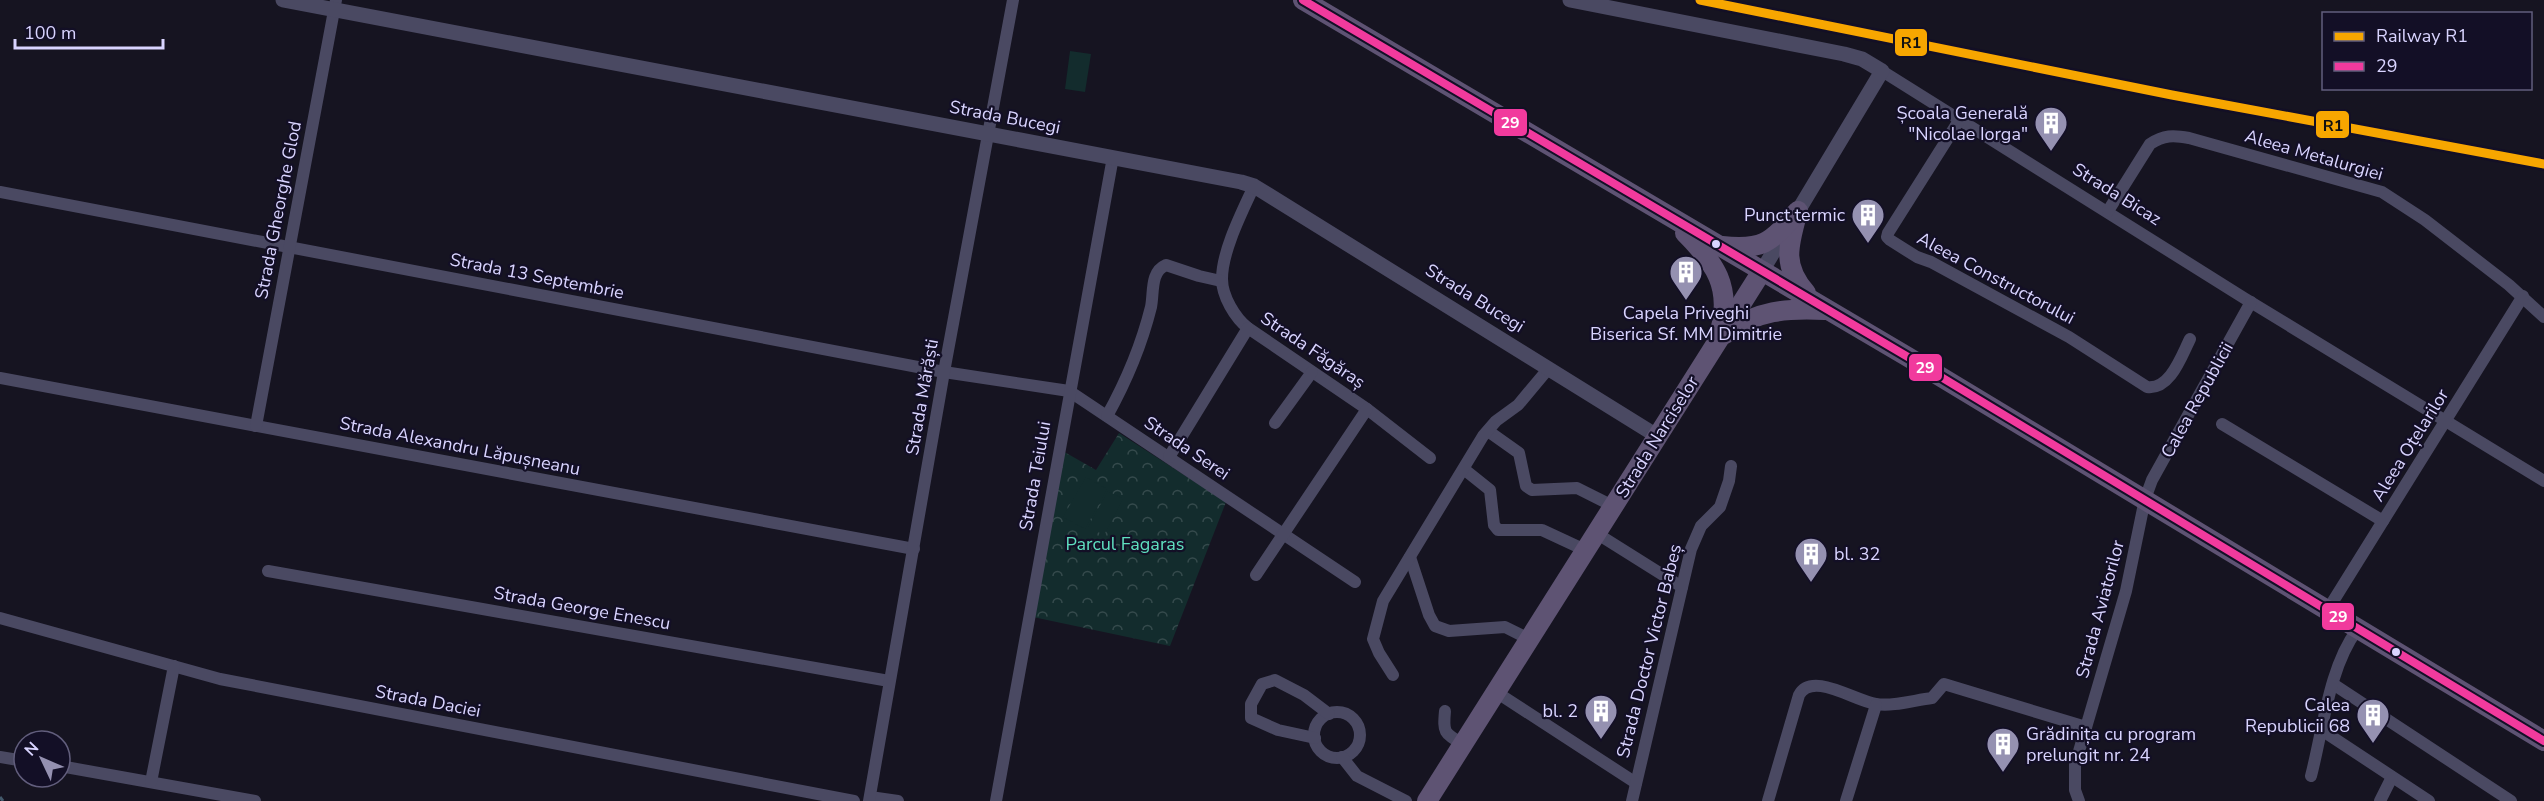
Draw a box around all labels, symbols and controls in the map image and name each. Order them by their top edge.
scale bar [15,12,164,50]
legend [2322,12,2532,90]
text: 100 m [24,21,76,45]
text: Railway R1 [2376,24,2468,48]
line badge: R1 [1894,28,1928,57]
text: R1 [1901,32,1921,54]
text: 29 [2376,54,2398,78]
street label: Strada Bucegi [947,94,1063,140]
place label: Școala Generală "Nicolae Iorga" [1897,101,2028,146]
building icon: Școala Generală "Nicolae Iorga" [2033,105,2069,152]
line badge: 29 [1493,108,1528,137]
line badge: R1 [2315,110,2350,139]
text: 29 [1500,112,1520,134]
text: R1 [2323,115,2343,137]
street label: Strada Gheorghe Glod [249,119,307,301]
street label: Aleea Metalurgiei [2242,124,2386,186]
street label: Strada Bicaz [2068,157,2166,231]
building icon: Punct termic [1850,197,1886,244]
place label: Punct termic [1744,203,1845,227]
street label: Aleea Constructorului [1913,226,2079,330]
unlabelled marker [1710,238,1722,250]
street label: Strada 13 Septembrie [448,247,626,305]
building icon: Capela Priveghi Biserica Sf. MM Dimitrie [1668,254,1704,301]
street label: Strada Bucegi [1421,258,1529,338]
place label: Capela Priveghi Biserica Sf. MM Dimitrie [1590,301,1782,346]
street label: Strada Făgăraș [1256,306,1370,394]
street label: Strada Mărăști [900,337,944,457]
street label: Calea Republicii [2155,338,2239,462]
line badge: 29 [1908,353,1943,382]
text: 29 [1915,357,1935,379]
street label: Strada Narciselor [1610,371,1704,503]
street label: Aleea Oțelarilor [2366,384,2455,506]
street label: Strada Serei [1139,410,1235,486]
street label: Strada Alexandru Lăpușneanu [338,411,582,481]
street label: Strada Teiului [1014,419,1056,533]
park label: Parcul Fagaras [1066,532,1184,556]
building icon: bl. 32 [1793,536,1829,583]
street label: Strada Aviatorilor [2070,537,2130,681]
street label: Strada Doctor Victor Babeș [1611,542,1687,760]
place label: bl. 32 [1834,542,1880,566]
street label: Strada George Enescu [492,581,672,635]
line badge: 29 [2321,602,2355,631]
text: 29 [2328,606,2348,628]
unlabelled marker [2390,646,2402,658]
street label: Strada Daciei [373,679,483,723]
building icon: bl. 2 [1583,693,1619,740]
place label: Calea Republicii 68 [2245,693,2350,738]
building icon: Calea Republicii 68 [2355,697,2391,744]
place label: bl. 2 [1542,699,1578,723]
place label: Grădinița cu program prelungit nr. 24 [2026,722,2196,767]
building icon: Grădinița cu program prelungit nr. 24 [1985,726,2021,773]
north arrow [12,729,72,789]
text: N [20,737,44,761]

